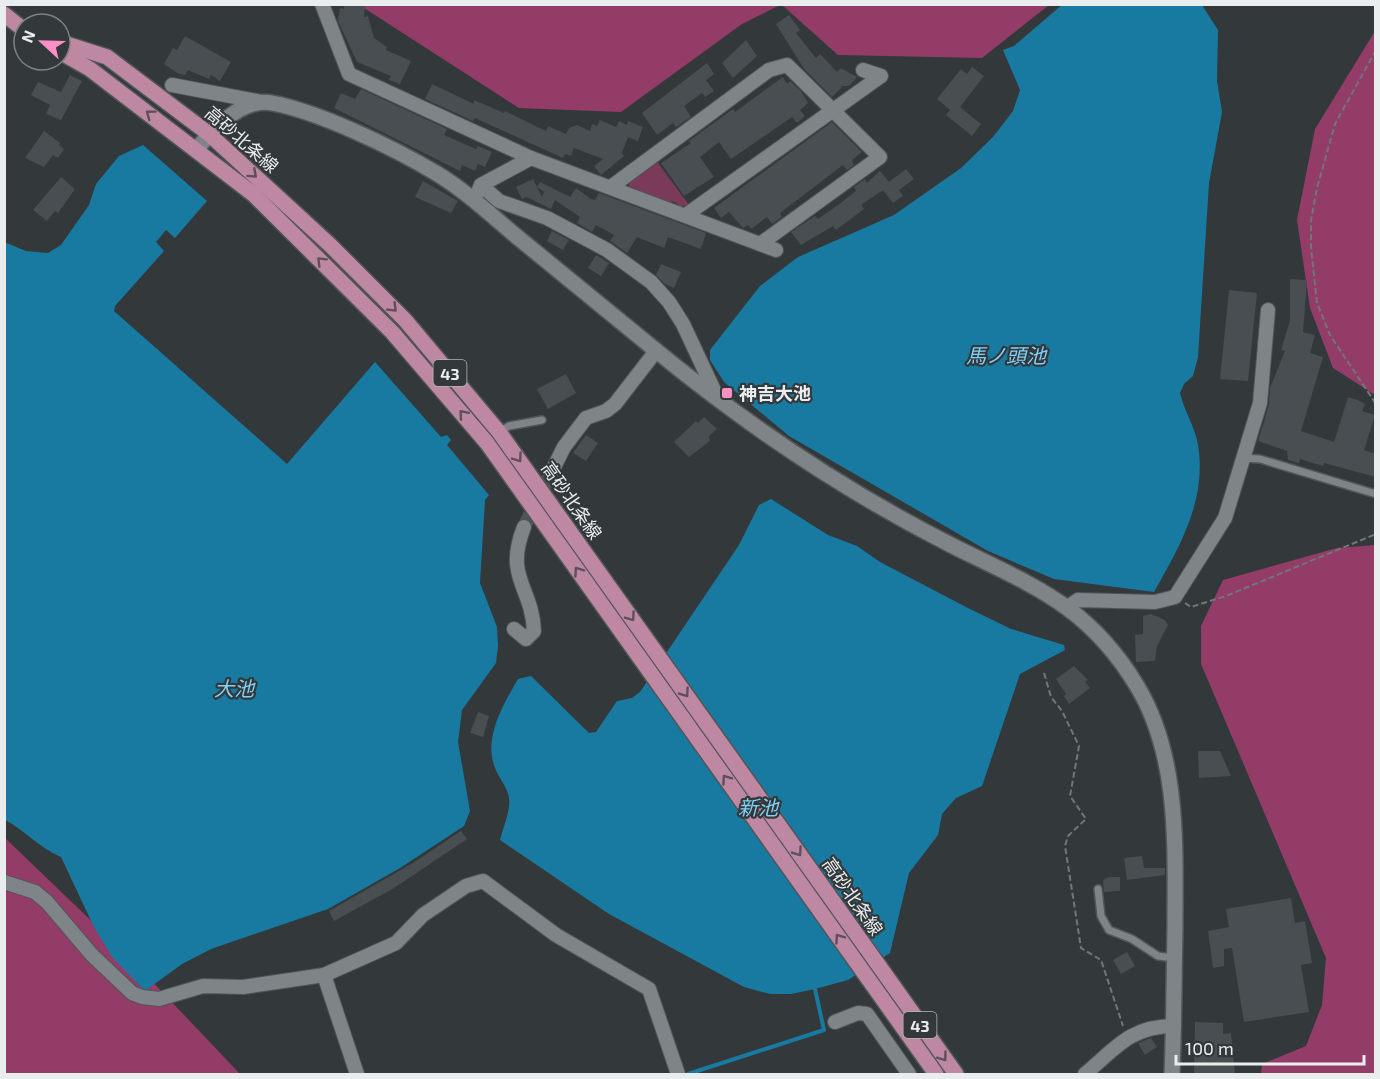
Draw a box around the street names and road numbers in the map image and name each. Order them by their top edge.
street label: 高砂北条線 [201,101,283,177]
road number: 43 [434,360,466,386]
street label: 高砂北条線 [537,457,607,543]
street label: 高砂北条線 [818,853,888,939]
road number: 43 [904,1012,936,1038]

